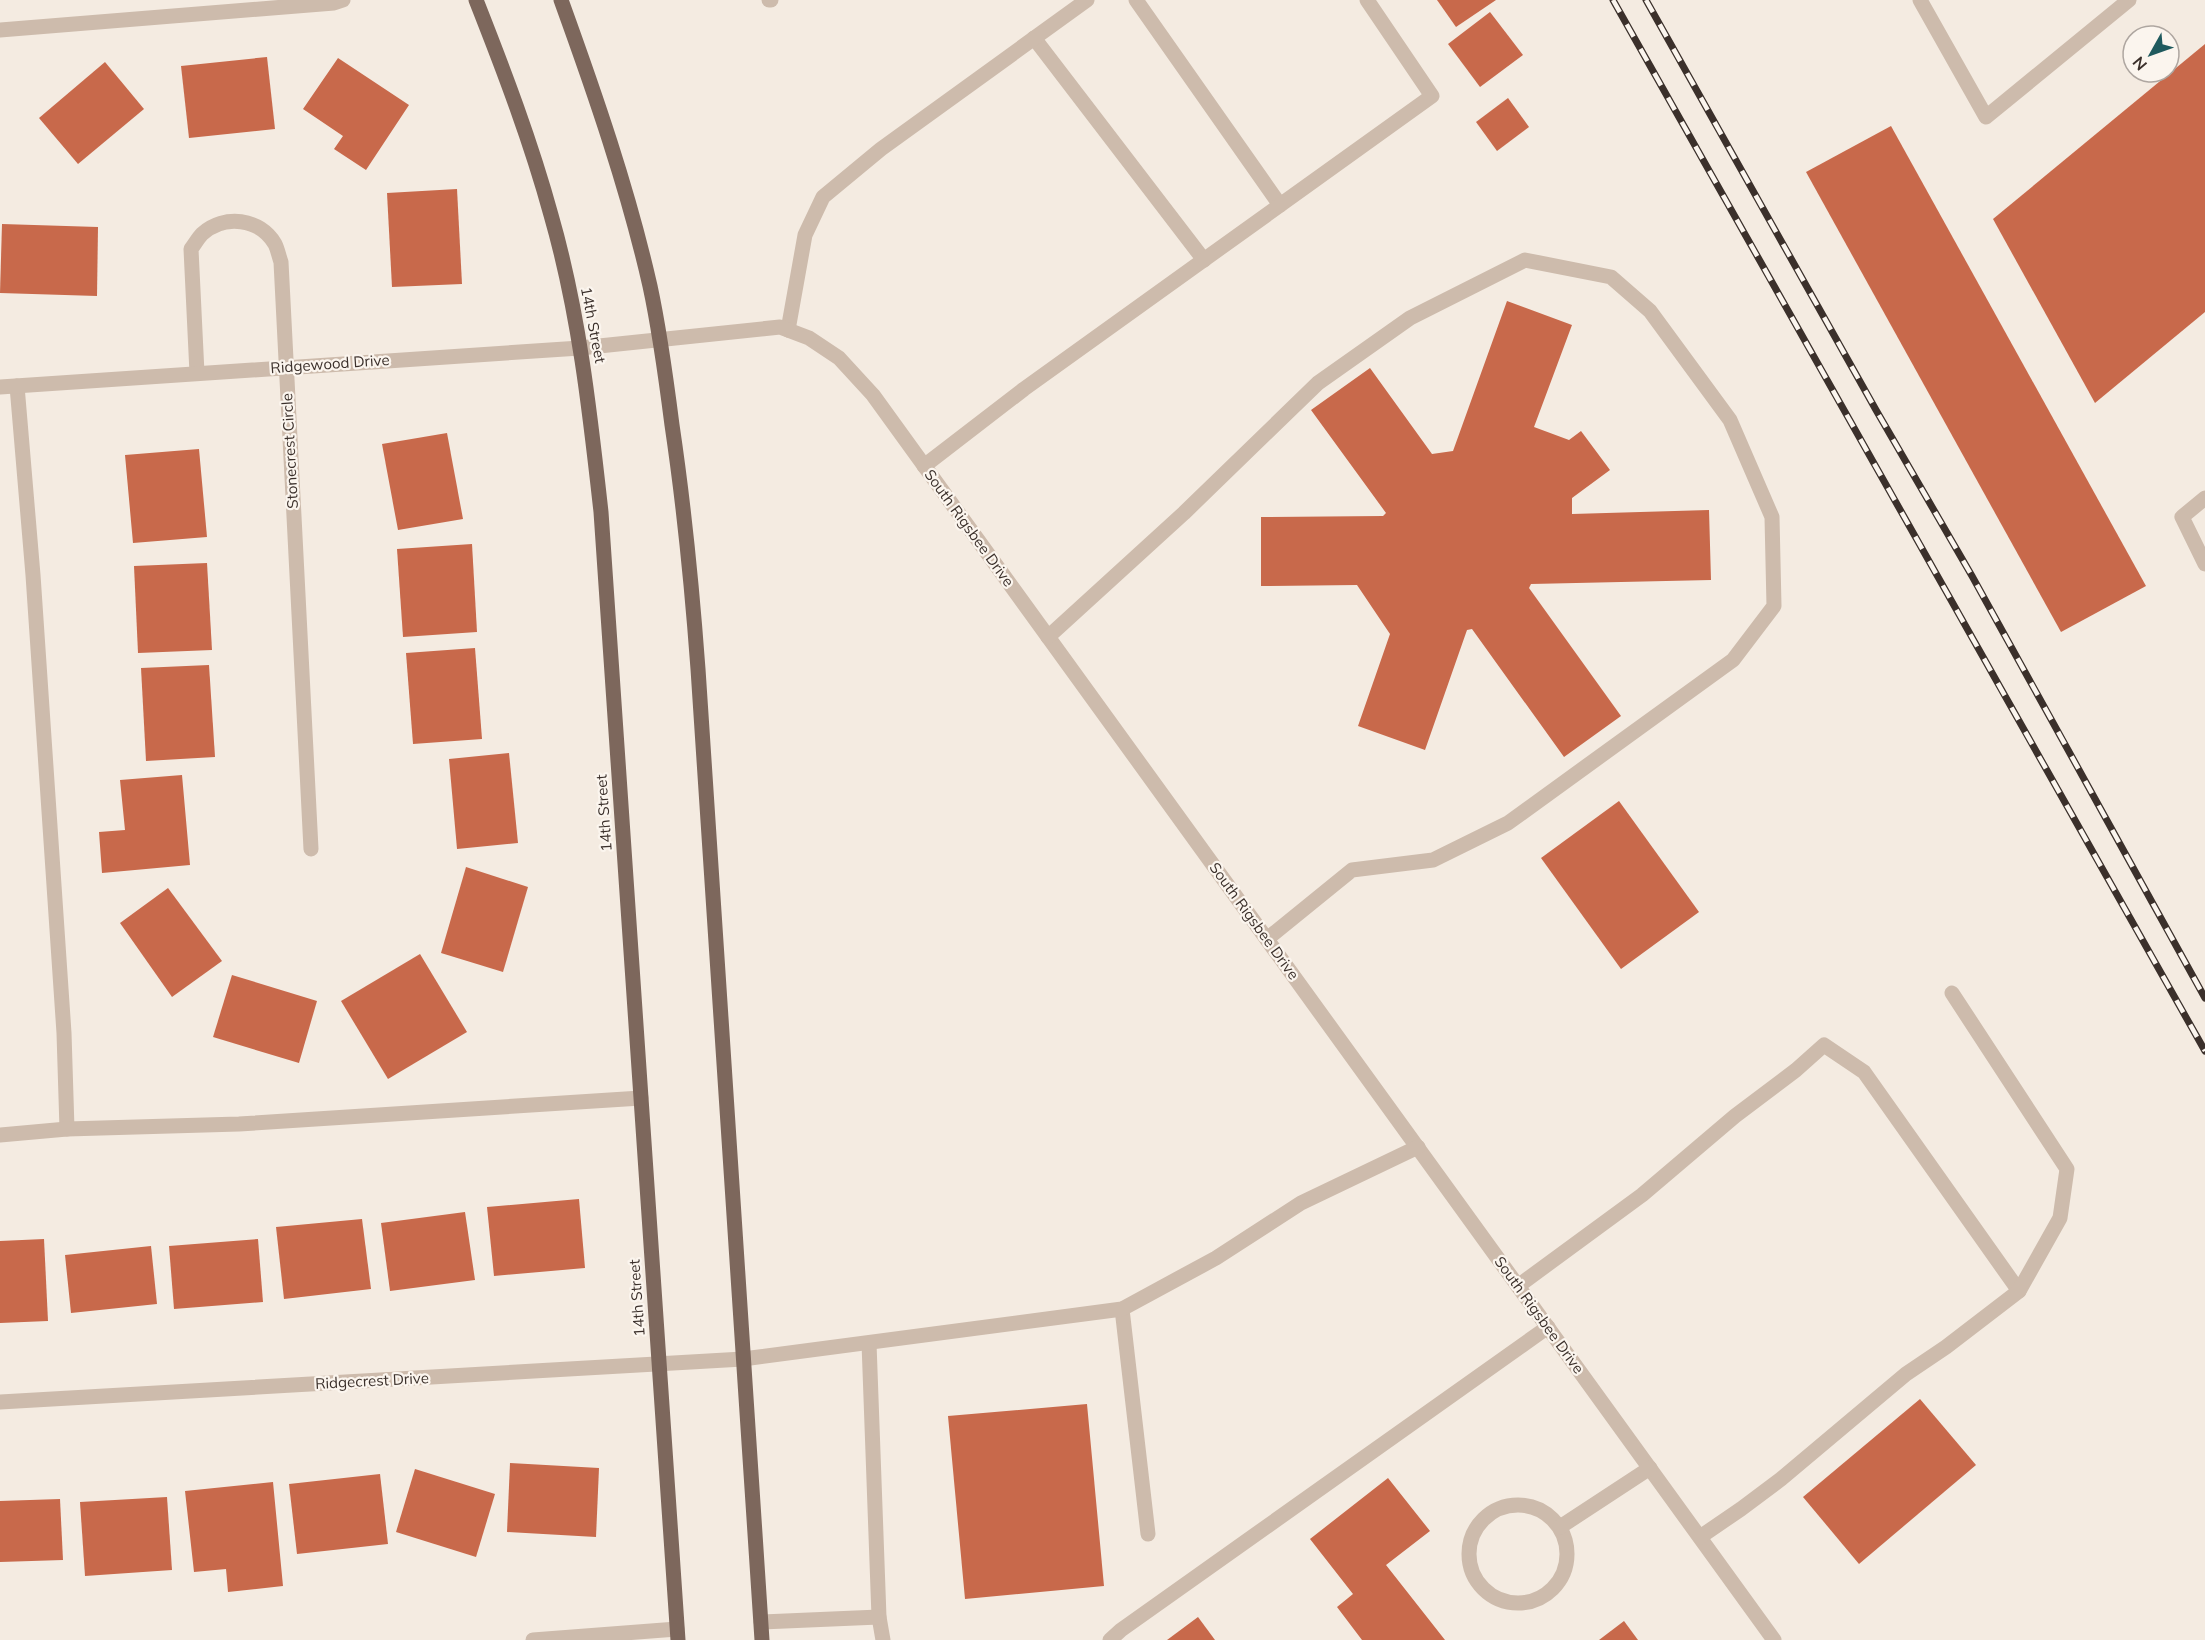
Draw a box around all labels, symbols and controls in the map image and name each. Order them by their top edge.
north arrow [2121,24,2181,84]
text: N [2128,53,2151,75]
street label: 14th Street [577,285,610,365]
street label: Ridgewood Drive [270,350,390,377]
street label: Stonecrest Circle [277,393,302,509]
street label: South Rigsbee Drive [920,465,1018,590]
street label: 14th Street [591,774,616,852]
street label: South Rigsbee Drive [1205,858,1303,983]
street label: South Rigsbee Drive [1490,1252,1588,1377]
street label: 14th Street [624,1259,649,1337]
street label: Ridgecrest Drive [315,1368,429,1393]

